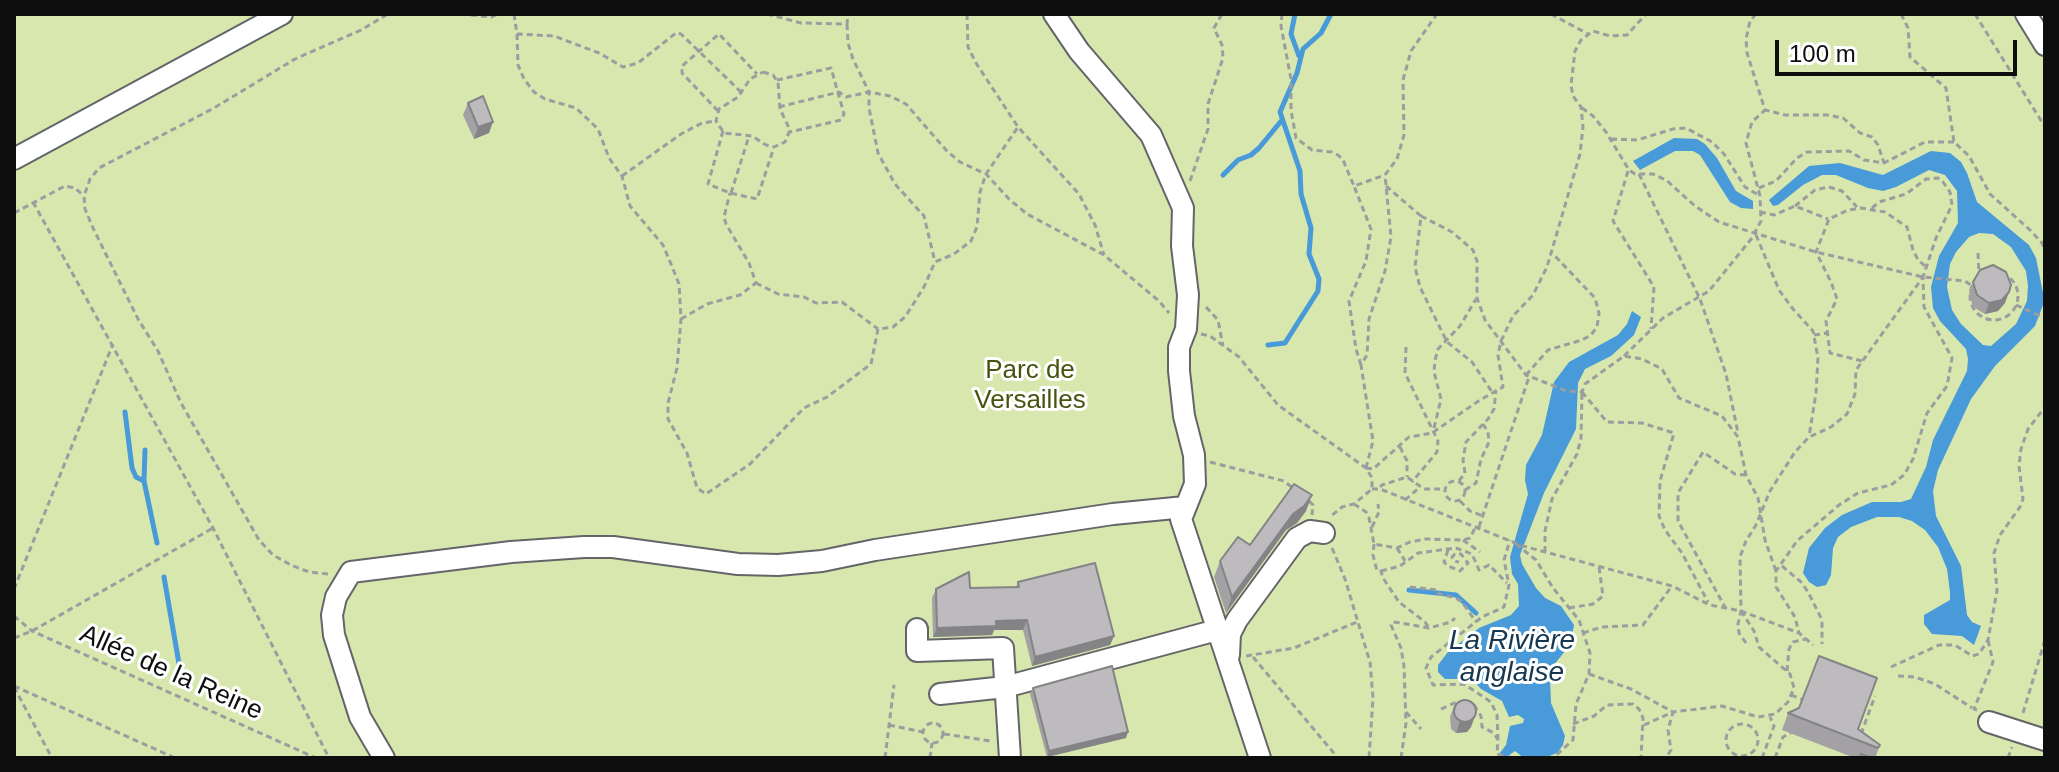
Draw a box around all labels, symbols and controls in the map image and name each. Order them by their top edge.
scale bar [1779,24,2021,74]
text: 100 m [1789,40,1856,67]
park label: Parc de Versailles [974,355,1086,416]
street label: Allée de la Reine [75,619,267,727]
water label: La Rivière anglaise [1449,624,1575,690]

